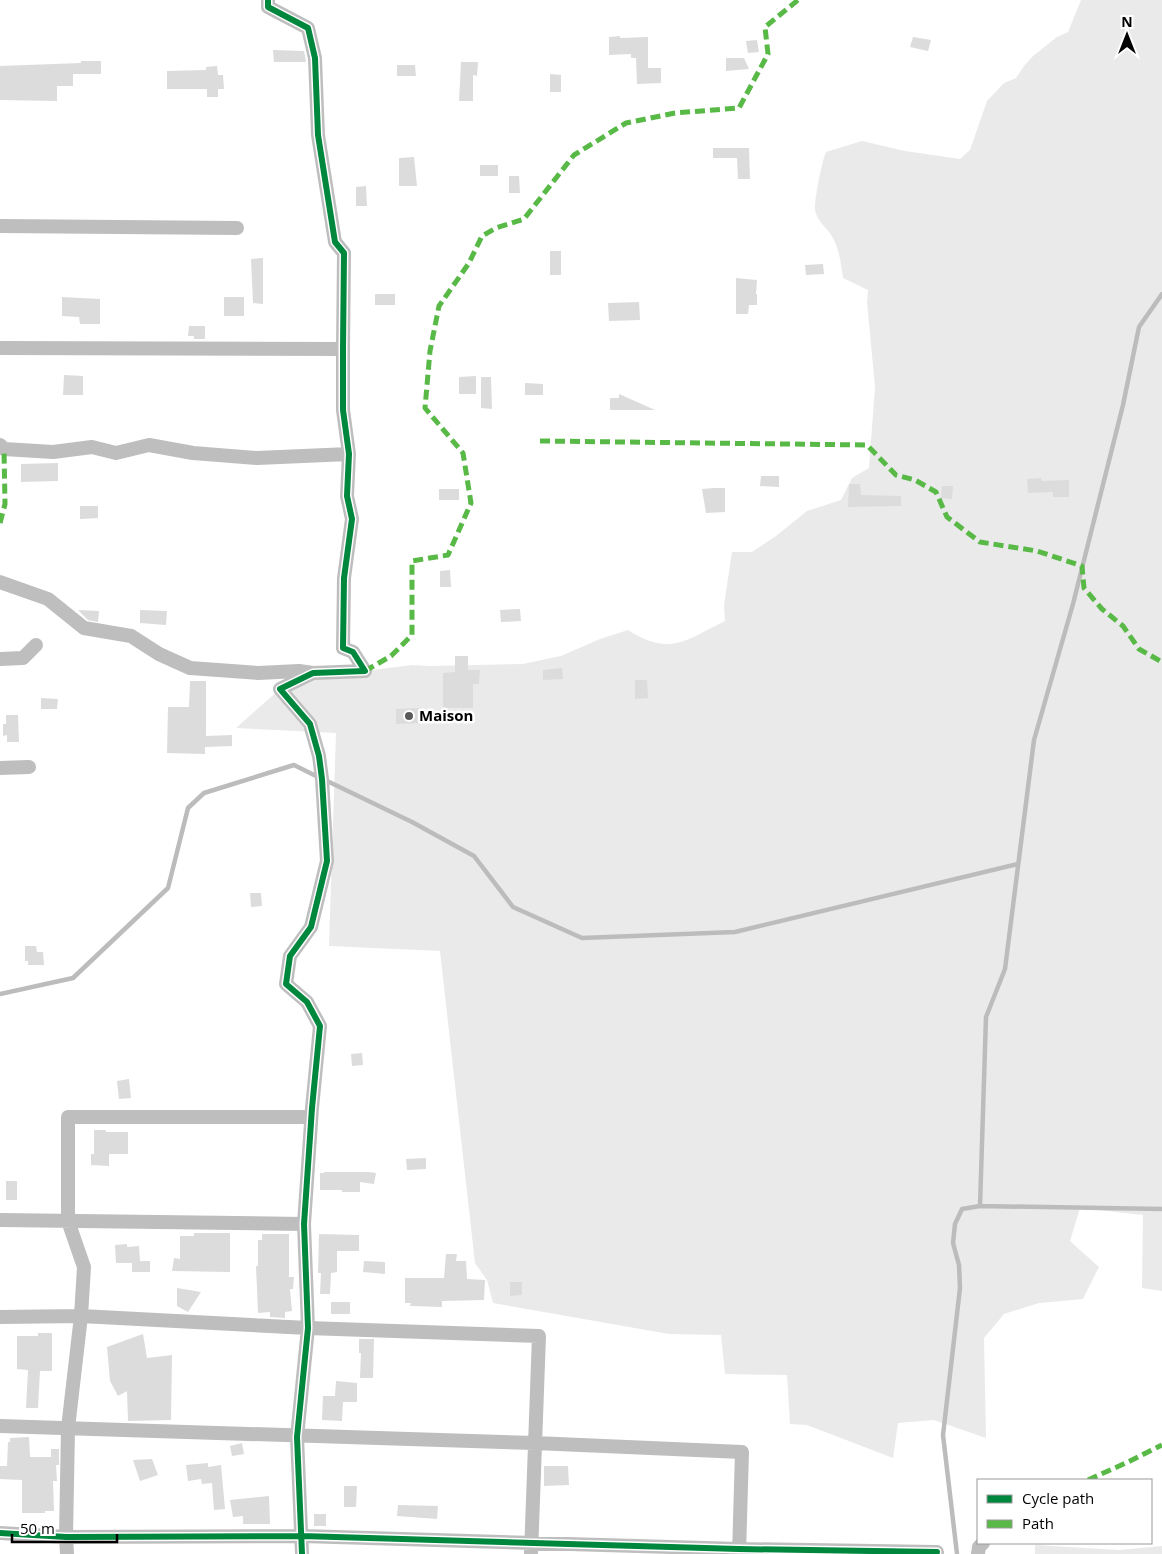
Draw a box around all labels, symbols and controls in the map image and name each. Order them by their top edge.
north arrow [1102,10,1152,60]
text: N [1121,12,1133,31]
place label: Maison [419,705,473,725]
marker: Maison [403,710,415,722]
legend [977,1479,1152,1544]
text: Cycle path [1022,1488,1094,1508]
scale bar [12,1512,118,1544]
text: Path [1022,1513,1054,1533]
text: 50 m [20,1518,55,1538]

